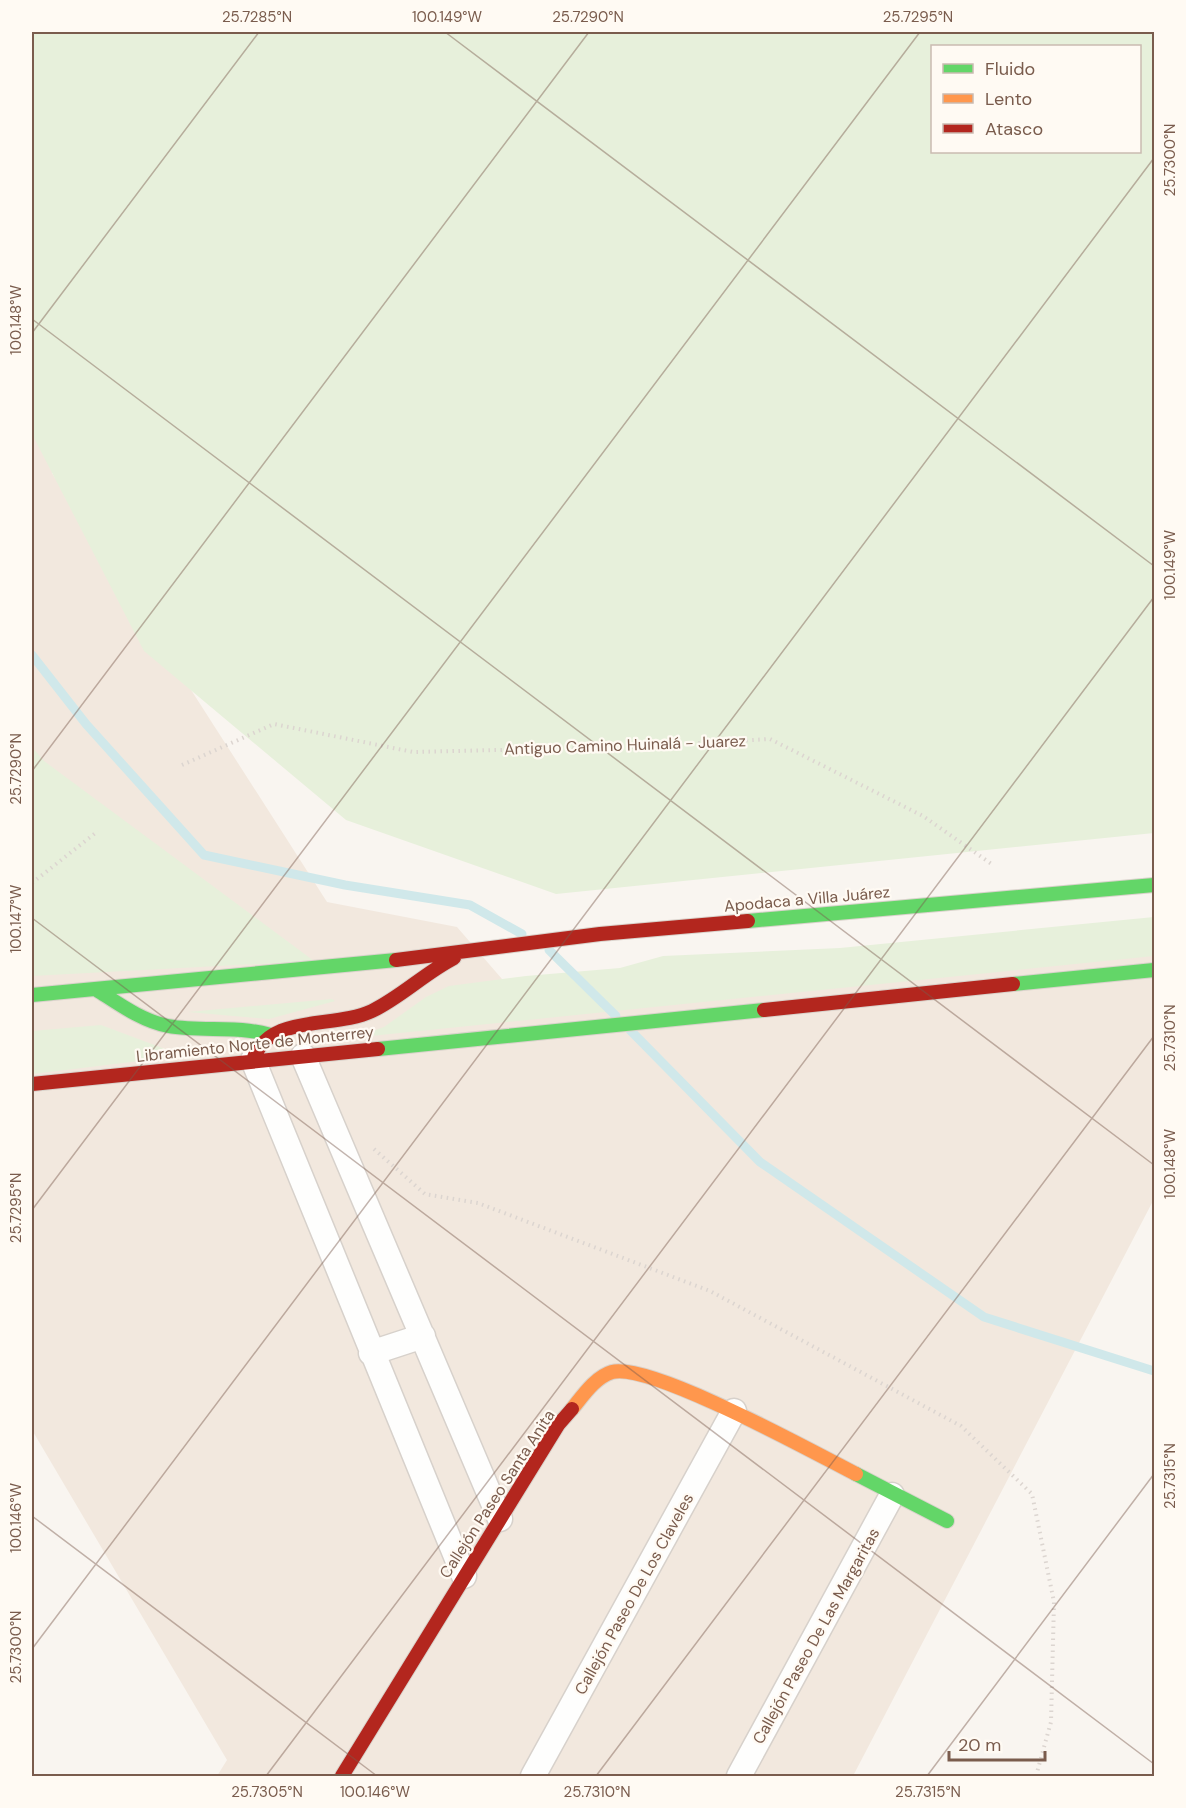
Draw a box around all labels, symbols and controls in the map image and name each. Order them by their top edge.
text: 25.7285°N [222,7,292,27]
text: 100.149°W [412,7,483,27]
text: 25.7290°N [552,7,624,27]
text: 25.7295°N [883,7,953,27]
legend [931,45,1141,153]
text: Fluido [985,57,1035,81]
text: Lento [985,87,1032,111]
text: Atasco [985,117,1043,141]
text: 25.7300°N [1160,124,1180,196]
text: 100.148°W [6,285,26,355]
text: 100.149°W [1160,529,1180,600]
street label: Antiguo Camino Huinalá - Juarez [504,730,746,760]
text: 25.7290°N [6,733,26,805]
street label: Apodaca a Villa Juárez [723,881,891,917]
text: 100.147°W [6,884,26,953]
text: 25.7310°N [1160,1005,1180,1072]
street label: Libramiento Norte de Monterrey [135,1021,375,1067]
text: 100.148°W [1160,1129,1180,1199]
text: 25.7295°N [6,1173,26,1243]
street label: Callejón Paseo Santa Anita [435,1406,559,1582]
text: 25.7315°N [1160,1443,1180,1509]
text: 100.146°W [6,1482,26,1553]
street label: Callejón Paseo De Los Claveles [570,1490,698,1698]
street label: Callejón Paseo De Las Margaritas [748,1524,884,1748]
text: 25.7300°N [6,1611,26,1683]
scale bar [949,1724,1045,1762]
text: 20 m [958,1733,1001,1757]
text: 25.7305°N [231,1782,303,1802]
text: 100.146°W [340,1782,411,1802]
text: 25.7310°N [564,1782,631,1802]
text: 25.7315°N [895,1782,961,1802]

